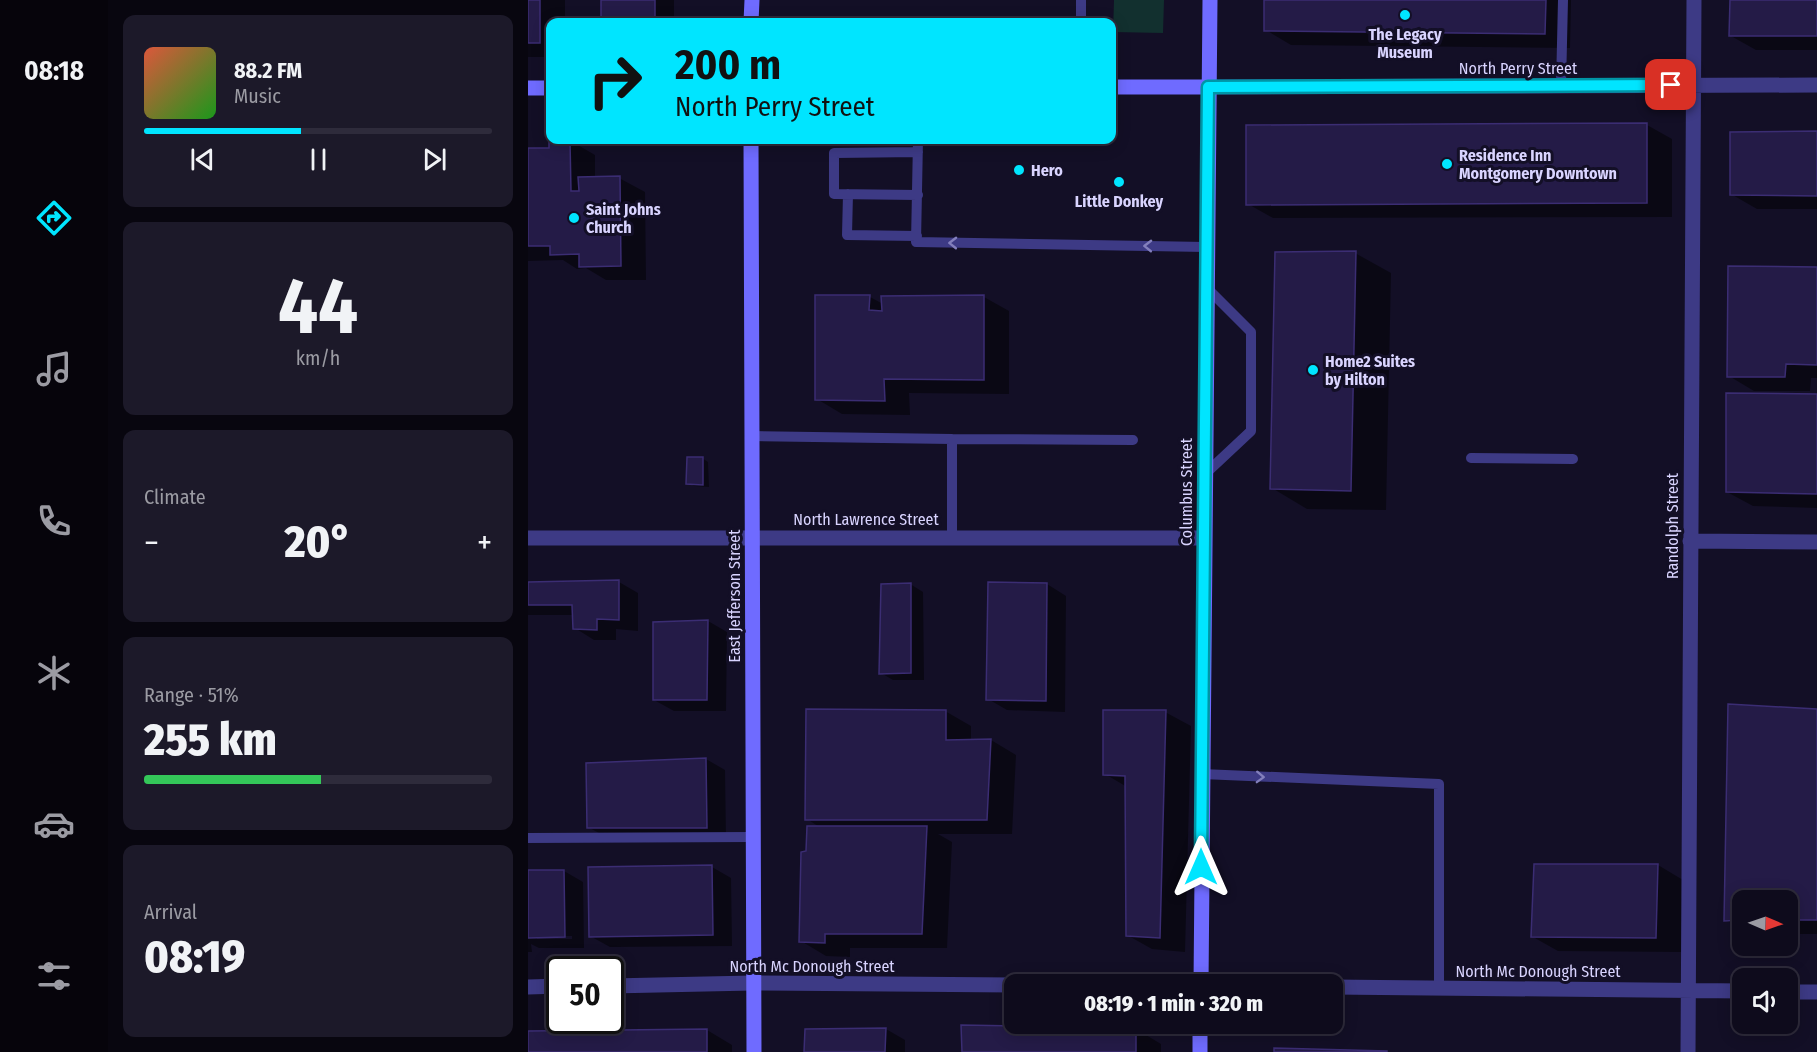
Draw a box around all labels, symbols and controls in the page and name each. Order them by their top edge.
marker: The Legacy Museum [1398,8,1412,22]
place label: The Legacy Museum [1368,25,1442,62]
text: 200 m [675,40,781,90]
icon: right [576,42,654,120]
text: 08:18 [24,55,84,87]
text: 88.2 FM [234,57,302,84]
street label: North Perry Street [1459,59,1578,78]
pin [1645,59,1696,110]
icon: arrive [1654,68,1687,101]
text: Music [234,84,281,108]
text: North Perry Street [675,91,875,123]
icon: previous [186,143,219,176]
icon: pause [302,143,335,176]
icon: next [418,143,451,176]
place label: Residence Inn Montgomery Downtown [1459,146,1617,183]
marker: Residence Inn Montgomery Downtown [1440,157,1454,171]
place label: Hero [1031,161,1063,180]
marker: Hero [1012,163,1026,177]
marker: Little Donkey [1112,175,1126,189]
place label: Little Donkey [1075,192,1164,211]
icon: directions [33,197,75,239]
place label: Saint Johns Church [586,200,661,237]
marker: Saint Johns Church [567,211,581,225]
one-way arrow [948,237,957,249]
one-way arrow [1143,240,1152,252]
text: 44 [278,260,358,354]
text: km/h [296,346,340,370]
icon: music [33,348,75,390]
place label: Home2 Suites by Hilton [1325,352,1415,389]
marker: Home2 Suites by Hilton [1306,363,1320,377]
street label: Columbus Street [1177,437,1196,546]
street label: Randolph Street [1663,472,1682,579]
text: Climate [144,485,206,509]
icon: phone [33,500,75,542]
street label: North Lawrence Street [793,510,939,529]
text: 20° [284,515,351,569]
text: − [144,523,159,563]
text: + [477,523,492,563]
street label: East Jefferson Street [725,529,744,662]
icon: climate [33,652,75,694]
text: Range · 51% [144,683,239,707]
text: 255 km [144,713,277,767]
one-way arrow [1256,770,1265,783]
icon: car [33,803,75,845]
position arrow [1169,835,1233,899]
north arrow [1732,890,1798,956]
map controls [1732,890,1798,1034]
text: Arrival [144,900,197,924]
text: 08:19 [144,930,245,984]
icon: filters [33,955,75,997]
speed limit sign: 50 [546,956,624,1034]
street label: North Mc Donough Street [729,957,895,976]
street label: North Mc Donough Street [1455,962,1621,981]
button: sound [1732,968,1798,1034]
text: 08:19 · 1 min · 320 m [1084,990,1263,1017]

